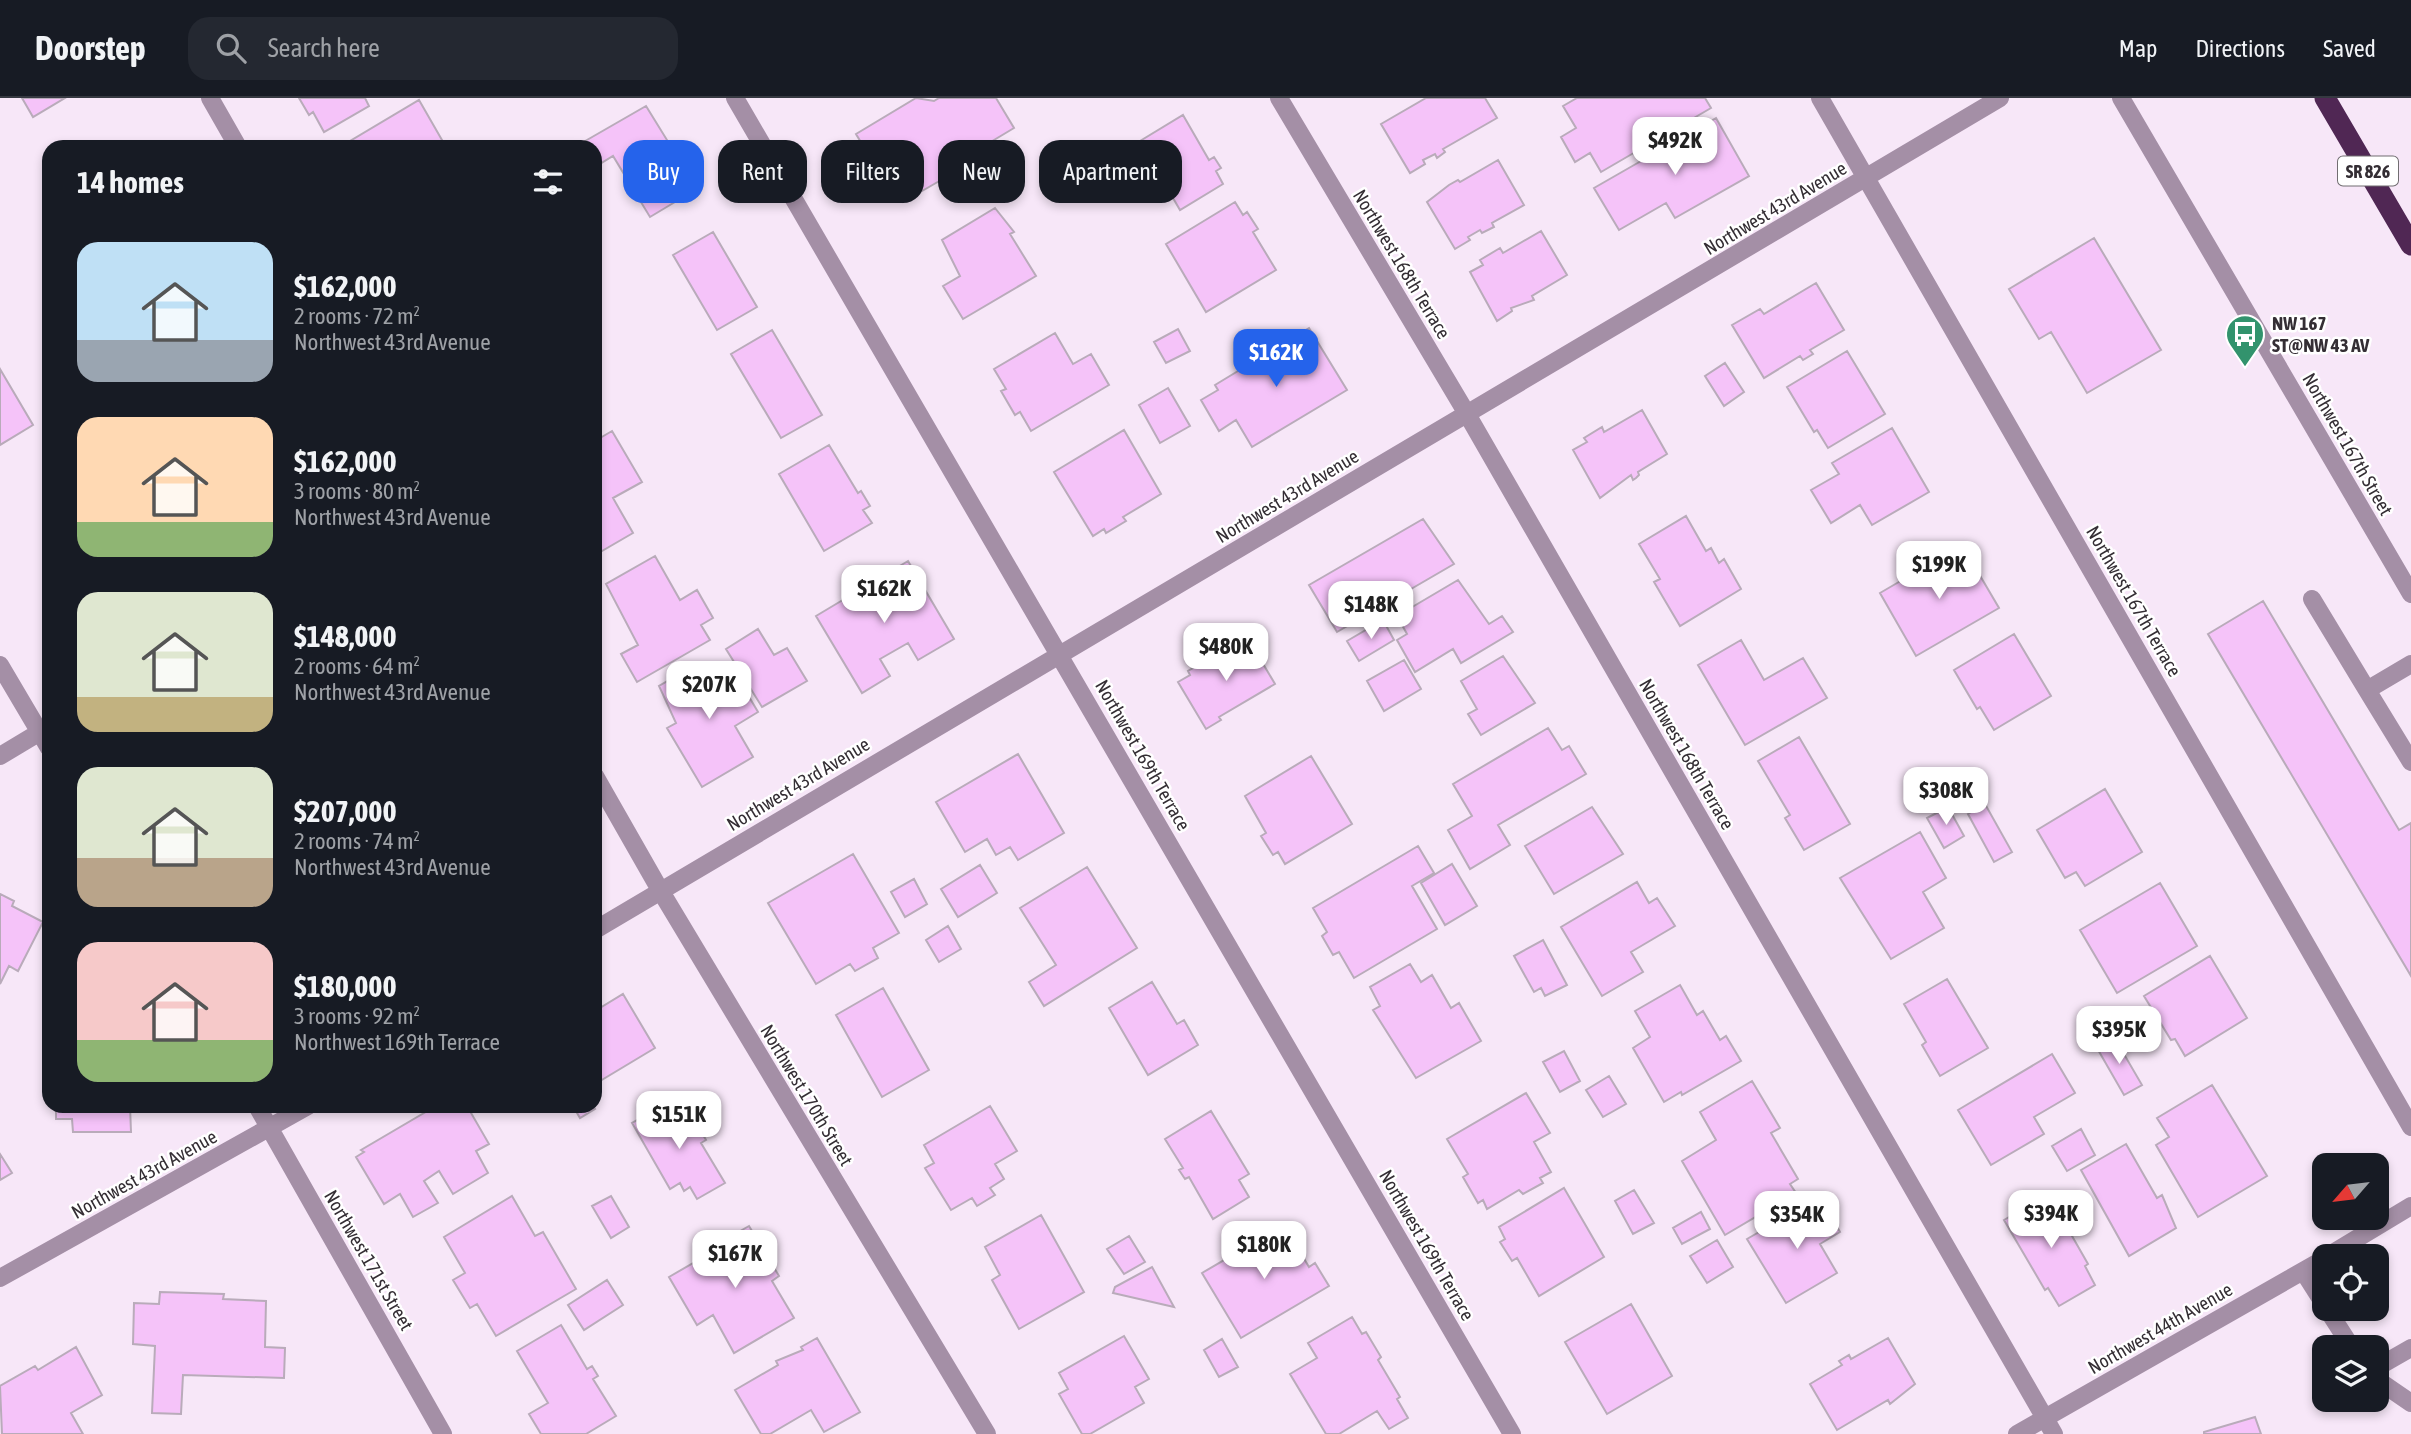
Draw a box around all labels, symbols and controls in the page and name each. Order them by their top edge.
search box [188,17,678,80]
text: Doorstep [35,29,146,67]
icon: search [212,29,250,67]
text: Search here [268,33,380,63]
text: Map [2119,35,2157,62]
text: Directions [2195,35,2285,62]
text: Saved [2323,35,2376,62]
pin: $492K [1626,118,1724,177]
text: $492K [1648,127,1702,153]
chip: Buy [623,140,704,203]
chip: Rent [718,140,807,203]
chip: Filters [821,140,924,203]
chip: New [938,140,1025,203]
chip: Apartment [1039,140,1182,203]
road number: SR 826 [2338,156,2398,186]
street label: Northwest 43rd Avenue [1700,157,1850,259]
icon: filters [529,163,567,201]
text: 14 homes [77,165,184,199]
street label: Northwest 168th Terrace [1349,185,1455,343]
text: $162,000 [294,269,397,303]
icon: home [133,270,217,354]
text: 2 rooms · 72 m² [294,303,420,329]
place label: NW 167 ST@NW 43 AV [2272,312,2370,356]
bus stop icon: NW 167 ST@NW 43 AV [2224,313,2266,368]
text: Northwest 43rd Avenue [294,329,491,355]
pin: $162K [1227,330,1325,389]
text: $162K [1249,339,1303,365]
street label: Northwest 167th Street [2298,369,2398,519]
text: $162,000 [294,444,397,478]
icon: home [133,445,217,529]
street label: Northwest 43rd Avenue [1212,445,1362,547]
text: 3 rooms · 80 m² [294,478,420,504]
text: Northwest 43rd Avenue [294,504,491,530]
street label: Northwest 167th Terrace [2082,522,2186,680]
pin: $199K [1890,542,1988,601]
text: $199K [1912,551,1966,577]
pin: $162K [835,566,933,625]
text: $162K [857,575,911,601]
pin: $148K [1322,582,1420,641]
text: $148K [1344,591,1398,617]
text: $148,000 [294,619,397,653]
icon: home [133,620,217,704]
pin: $480K [1177,624,1275,683]
text: $480K [1199,633,1253,659]
text: 2 rooms · 64 m² [294,653,420,679]
pin: $207K [660,662,758,721]
text: $207K [682,671,736,697]
street label: Northwest 168th Terrace [1635,675,1739,833]
street label: Northwest 169th Terrace [1091,676,1195,834]
text: Northwest 43rd Avenue [294,679,491,705]
street label: Northwest 43rd Avenue [723,733,873,835]
pin: $308K [1897,768,1995,827]
text: $308K [1919,777,1973,803]
text: $207,000 [294,794,397,828]
icon: home [133,795,217,879]
text: 2 rooms · 74 m² [294,828,420,854]
text: Northwest 43rd Avenue [294,854,491,880]
text: $180,000 [294,969,397,1003]
icon: home [133,970,217,1054]
text: 3 rooms · 92 m² [294,1003,420,1029]
pin: $395K [2070,1006,2168,1066]
text: $395K [2092,1016,2146,1042]
street label: Northwest 170th Street [756,1021,858,1169]
text: Northwest 169th Terrace [294,1029,500,1055]
pin: $151K [630,1091,728,1151]
text: $151K [652,1101,706,1127]
street label: Northwest 43rd Avenue [68,1125,220,1223]
north arrow [2312,1153,2389,1230]
map controls [2312,1153,2389,1412]
street label: Northwest 169th Terrace [1375,1166,1479,1324]
street label: Northwest 171st Street [320,1186,418,1334]
pin: $394K [2002,1190,2100,1250]
pin: $354K [1748,1192,1846,1251]
text: $394K [2024,1200,2078,1226]
text: $354K [1770,1201,1824,1227]
pin: $180K [1215,1222,1313,1281]
pin: $167K [686,1230,784,1290]
text: $180K [1237,1231,1291,1257]
text: $167K [708,1240,762,1266]
button: locate [2312,1244,2389,1321]
street label: Northwest 44th Avenue [2084,1278,2236,1378]
button: layers [2312,1335,2389,1412]

